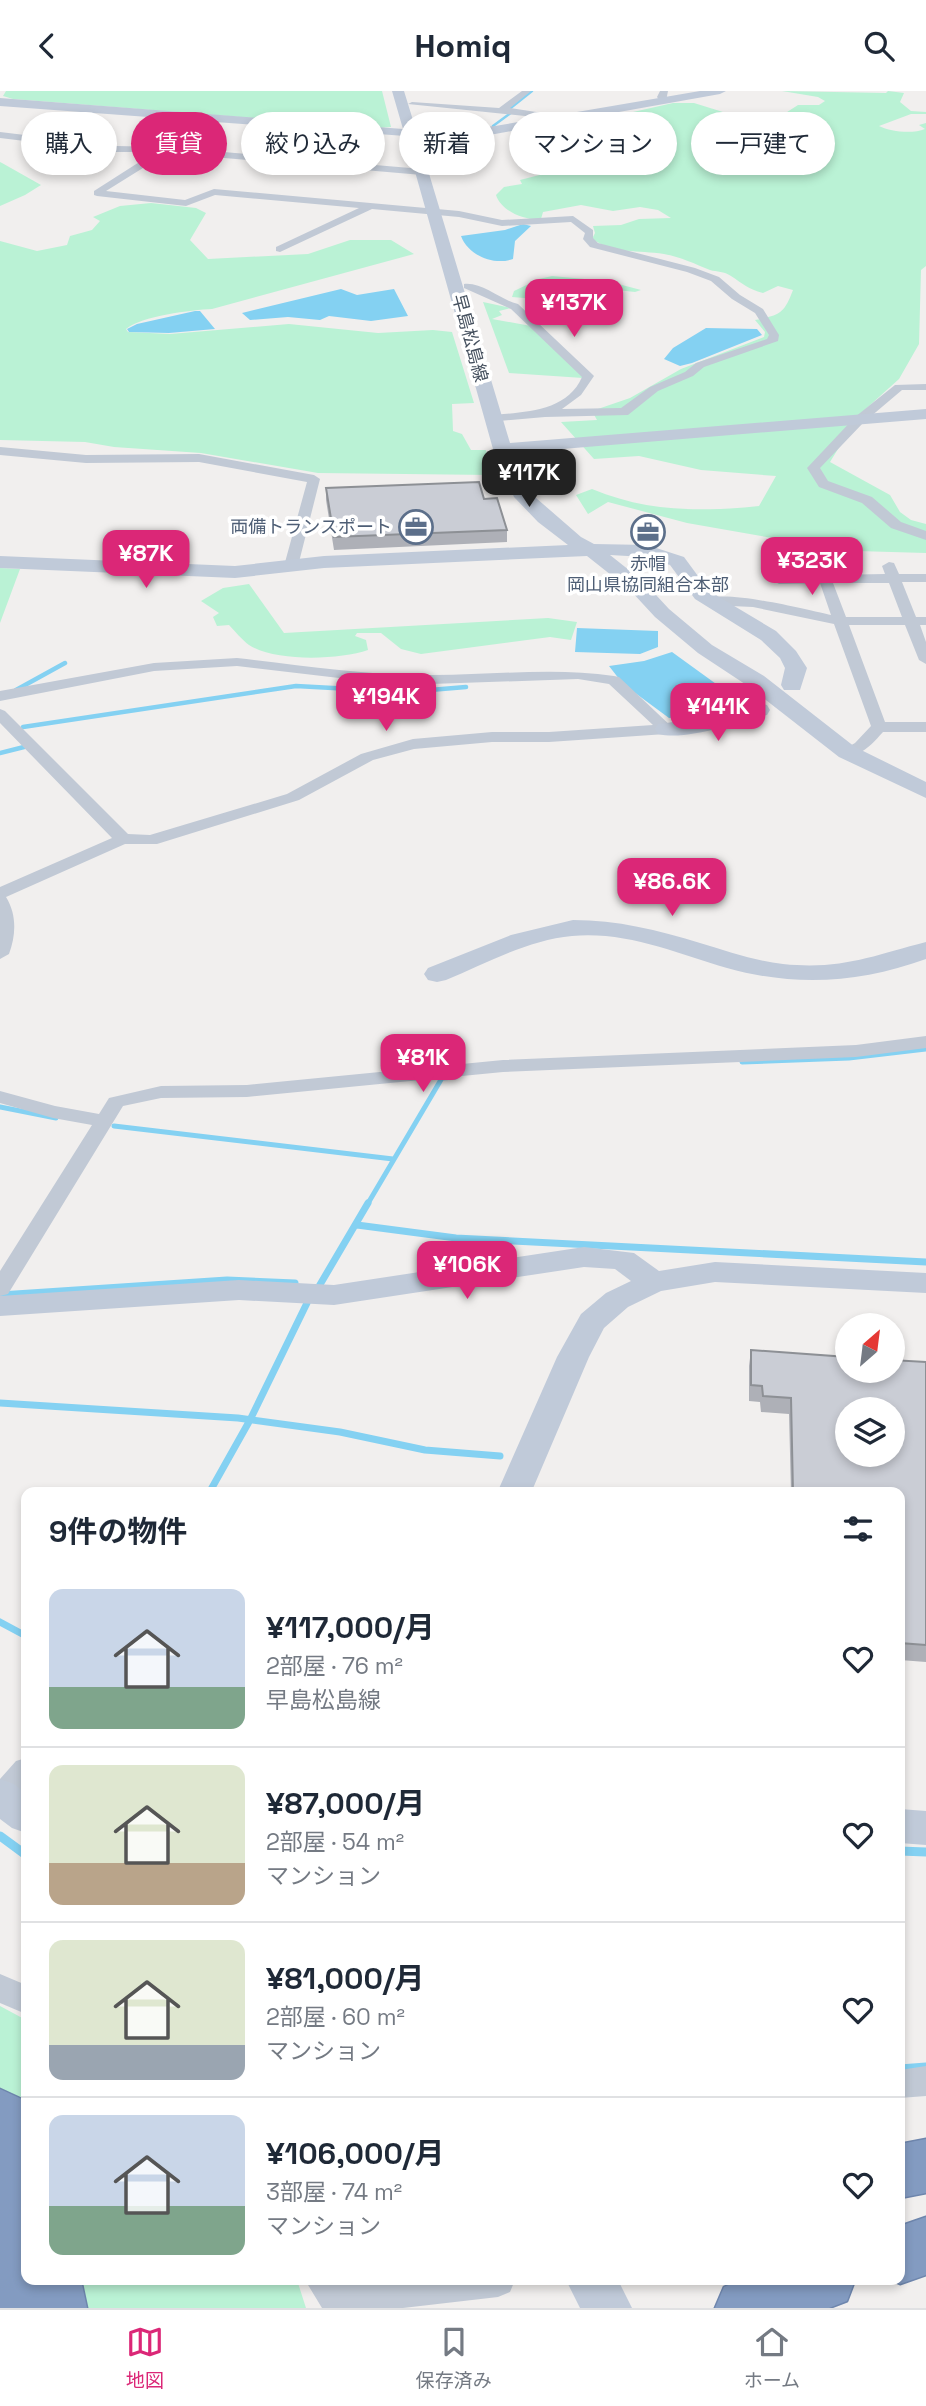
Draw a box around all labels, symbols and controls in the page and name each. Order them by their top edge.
text: Homiq [415,26,511,66]
icon: back [28,27,66,65]
icon: search [860,27,898,65]
chip: 購入 [21,112,117,175]
chip: 賃貸 [131,112,227,175]
chip: 絞り込み [241,112,385,175]
chip: 新着 [399,112,495,175]
chip: マンション [509,112,677,175]
chip: 一戸建て [691,112,835,175]
pin: ¥137K [525,279,623,339]
text: ¥137K [541,287,607,317]
street label: 早島松島線 [448,291,493,384]
pin: ¥117K [480,449,578,509]
text: ¥117K [498,457,560,487]
office icon: 両備トランスポート [397,508,435,546]
office icon: 赤帽 岡山県協同組合本部 [629,513,667,551]
place label: 両備トランスポート [230,515,392,538]
pin: ¥87K [105,531,187,590]
text: ¥87K [119,538,173,568]
pin: ¥323K [763,538,861,597]
text: ¥323K [777,545,847,575]
place label: 赤帽 岡山県協同組合本部 [567,552,729,596]
pin: ¥194K [337,673,435,733]
text: ¥194K [352,681,420,711]
pin: ¥141K [669,683,767,743]
text: ¥141K [686,691,750,721]
pin: ¥86.6K [615,859,729,918]
text: ¥86.6K [633,866,711,896]
pin: ¥81K [382,1035,464,1094]
text: ¥81K [397,1042,449,1072]
pin: ¥106K [418,1241,516,1301]
text: ¥106K [433,1249,501,1279]
north arrow [835,1313,905,1383]
map controls [835,1313,905,1467]
button: layers [835,1397,905,1467]
icon: filters [839,1510,877,1548]
text: 9件の物件 [49,1512,188,1551]
text: ¥117,000/月 [266,1608,435,1647]
icon: home [105,1617,189,1701]
icon: heart [839,1640,877,1678]
text: 2部屋 · 76 m² [266,1651,403,1681]
text: 早島松島線 [266,1685,381,1715]
text: ¥87,000/月 [266,1784,425,1823]
icon: home [105,1793,189,1877]
icon: heart [839,1816,877,1854]
text: 2部屋 · 54 m² [266,1827,404,1857]
text: マンション [266,1861,381,1891]
text: ¥81,000/月 [266,1959,425,1998]
icon: home [105,1968,189,2052]
icon: heart [839,1991,877,2029]
text: 2部屋 · 60 m² [266,2002,405,2032]
text: マンション [266,2036,381,2066]
text: ¥106,000/月 [266,2134,445,2173]
icon: home [105,2143,189,2227]
icon: heart [839,2166,877,2204]
text: 3部屋 · 74 m² [266,2177,402,2207]
text: マンション [266,2211,381,2241]
tab: 地図 [126,2323,164,2393]
tab: 保存済み [416,2323,492,2393]
tab: ホーム [744,2323,800,2393]

